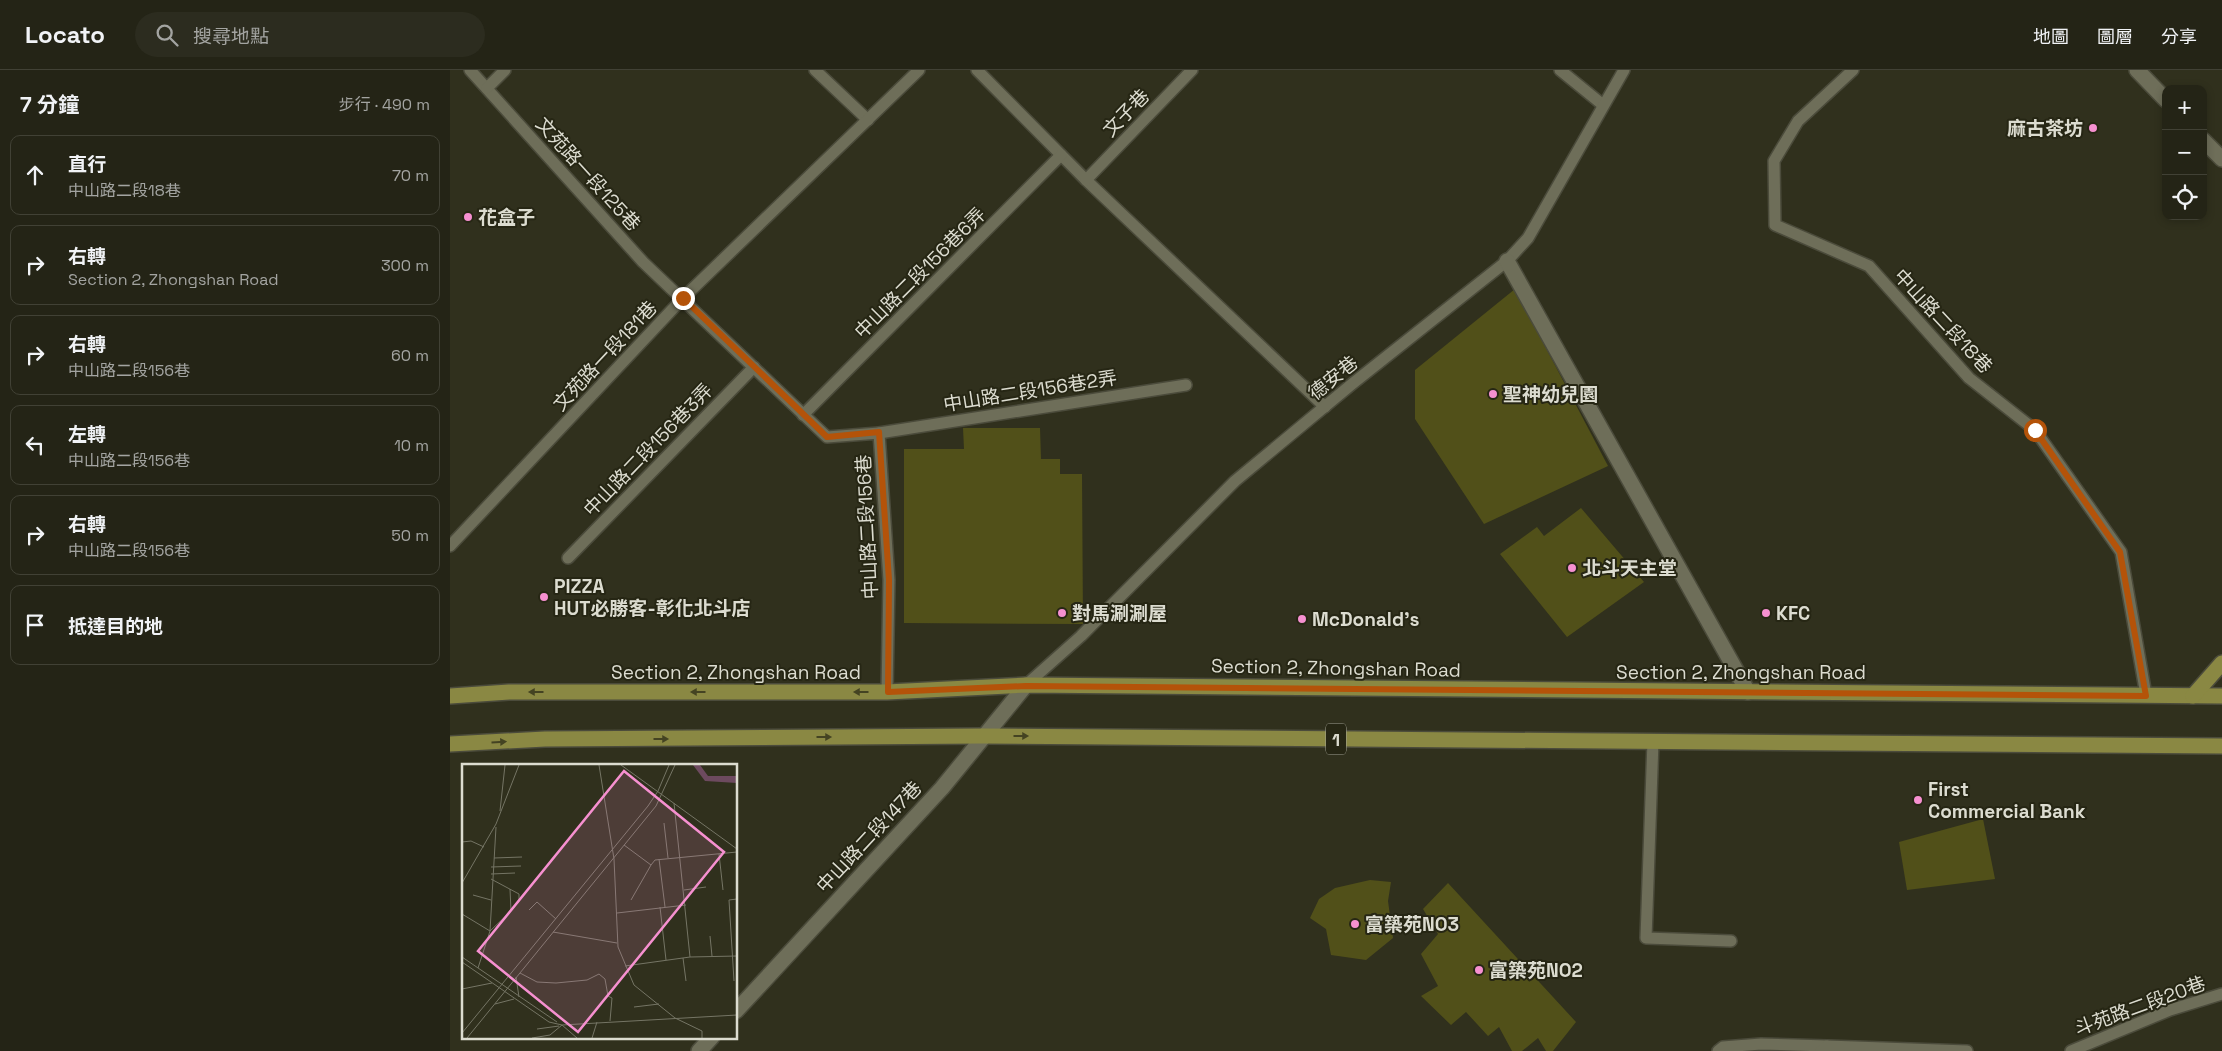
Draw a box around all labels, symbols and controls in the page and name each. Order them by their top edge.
search box [135,12,485,57]
text: Locato [25,19,105,50]
icon: search [153,21,181,49]
text: 搜尋地點 [193,24,269,49]
text: 地圖 [2033,25,2069,48]
text: 圖層 [2097,25,2133,48]
text: 分享 [2161,25,2197,48]
street label: 文子巷 [1097,84,1155,142]
map controls [2162,85,2207,220]
button: + [2162,85,2207,130]
text: 7 分鐘 [20,91,79,118]
text: 步行 · 490 m [339,94,430,115]
street label: 文苑路一段125巷 [530,112,646,236]
place label: 麻古茶坊 [2007,116,2083,141]
marker: 麻古茶坊 [2087,122,2099,134]
button: − [2162,130,2207,175]
text: 直行 [68,152,106,177]
icon: ahead [21,161,49,189]
text: 70 m [392,165,429,186]
button: locate [2162,175,2207,220]
text: 中山路二段18巷 [68,180,181,201]
street label: 中山路二段156巷6弄 [849,202,991,344]
place label: 花盒子 [478,205,535,230]
marker: 花盒子 [462,211,474,223]
text: 右轉 [68,244,106,269]
icon: right [21,251,49,279]
text: 300 m [381,255,429,276]
street label: 中山路二段18巷 [1888,264,1998,378]
text: Section 2, Zhongshan Road [68,269,279,290]
route end [672,287,695,310]
street label: 文苑路一段181巷 [548,296,662,416]
text: 右轉 [68,332,106,357]
icon: right [21,341,49,369]
text: 60 m [391,345,429,366]
street label: 德安巷 [1303,350,1363,406]
text: 中山路二段156巷 [68,360,190,381]
street label: 中山路二段156巷2弄 [941,365,1119,417]
street label: 中山路二段156巷3弄 [578,378,718,522]
place label: 聖神幼兒園 [1503,382,1598,407]
marker: 聖神幼兒園 [1487,388,1499,400]
route start [2024,419,2047,442]
text: 左轉 [68,422,106,447]
icon: left [21,431,49,459]
text: 10 m [394,435,429,456]
text: 中山路二段156巷 [68,450,190,471]
street label: 中山路二段156巷 [851,454,883,600]
text: 右轉 [68,512,106,537]
icon: right [21,521,49,549]
text: 50 m [391,525,429,546]
text: 中山路二段156巷 [68,540,190,561]
place label: 北斗天主堂 [1582,556,1677,581]
marker: 北斗天主堂 [1566,562,1578,574]
place label: PIZZA HUT必勝客-彰化北斗店 [554,574,751,621]
marker: PIZZA HUT必勝客-彰化北斗店 [538,591,550,603]
place label: 對馬涮涮屋 [1072,601,1167,626]
place label: KFC [1776,601,1810,626]
marker: 對馬涮涮屋 [1056,607,1068,619]
place label: McDonald's [1312,607,1419,632]
marker: KFC [1760,607,1772,619]
icon: arrive [21,611,49,639]
marker: McDonald's [1296,613,1308,625]
text: 抵達目的地 [68,614,163,639]
street label: Section 2, Zhongshan Road [1211,653,1461,683]
street label: Section 2, Zhongshan Road [611,660,861,685]
street label: Section 2, Zhongshan Road [1616,660,1866,685]
one-way arrow [528,688,544,696]
one-way arrow [690,688,706,696]
one-way arrow [853,688,869,696]
road number: 1 [1326,724,1346,754]
one-way arrow [1013,732,1029,740]
one-way arrow [816,733,832,741]
one-way arrow [653,734,669,742]
one-way arrow [491,737,507,745]
inset map [462,764,738,1038]
street label: 中山路二段147巷 [811,776,927,898]
place label: First Commercial Bank [1928,777,2086,824]
marker: First Commercial Bank [1912,794,1924,806]
place label: 富築苑NO3 [1365,912,1459,937]
marker: 富築苑NO3 [1349,918,1361,930]
place label: 富築苑NO2 [1489,958,1583,983]
marker: 富築苑NO2 [1473,964,1485,976]
street label: 斗苑路二段20巷 [2071,971,2209,1041]

